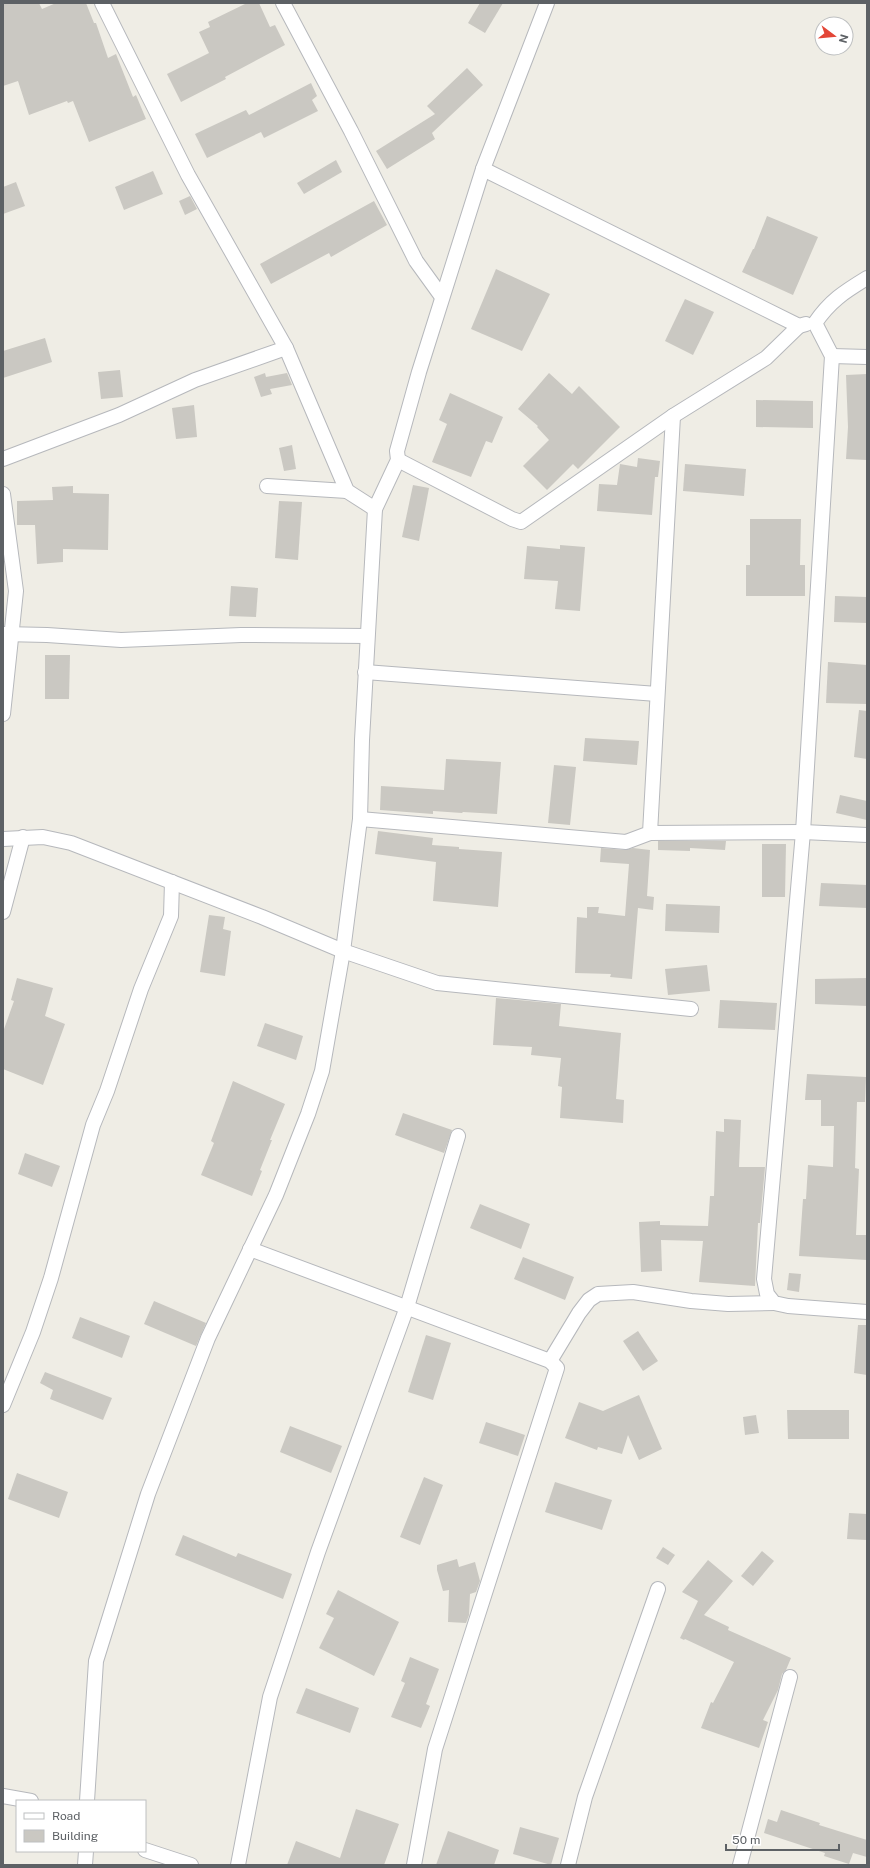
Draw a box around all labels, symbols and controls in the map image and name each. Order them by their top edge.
north arrow [814,16,854,56]
text: N [837,33,851,45]
legend [16,1800,146,1852]
text: Road [52,1809,80,1823]
scale bar [726,1826,839,1852]
text: Building [52,1829,98,1843]
text: 50 m [732,1833,760,1847]

